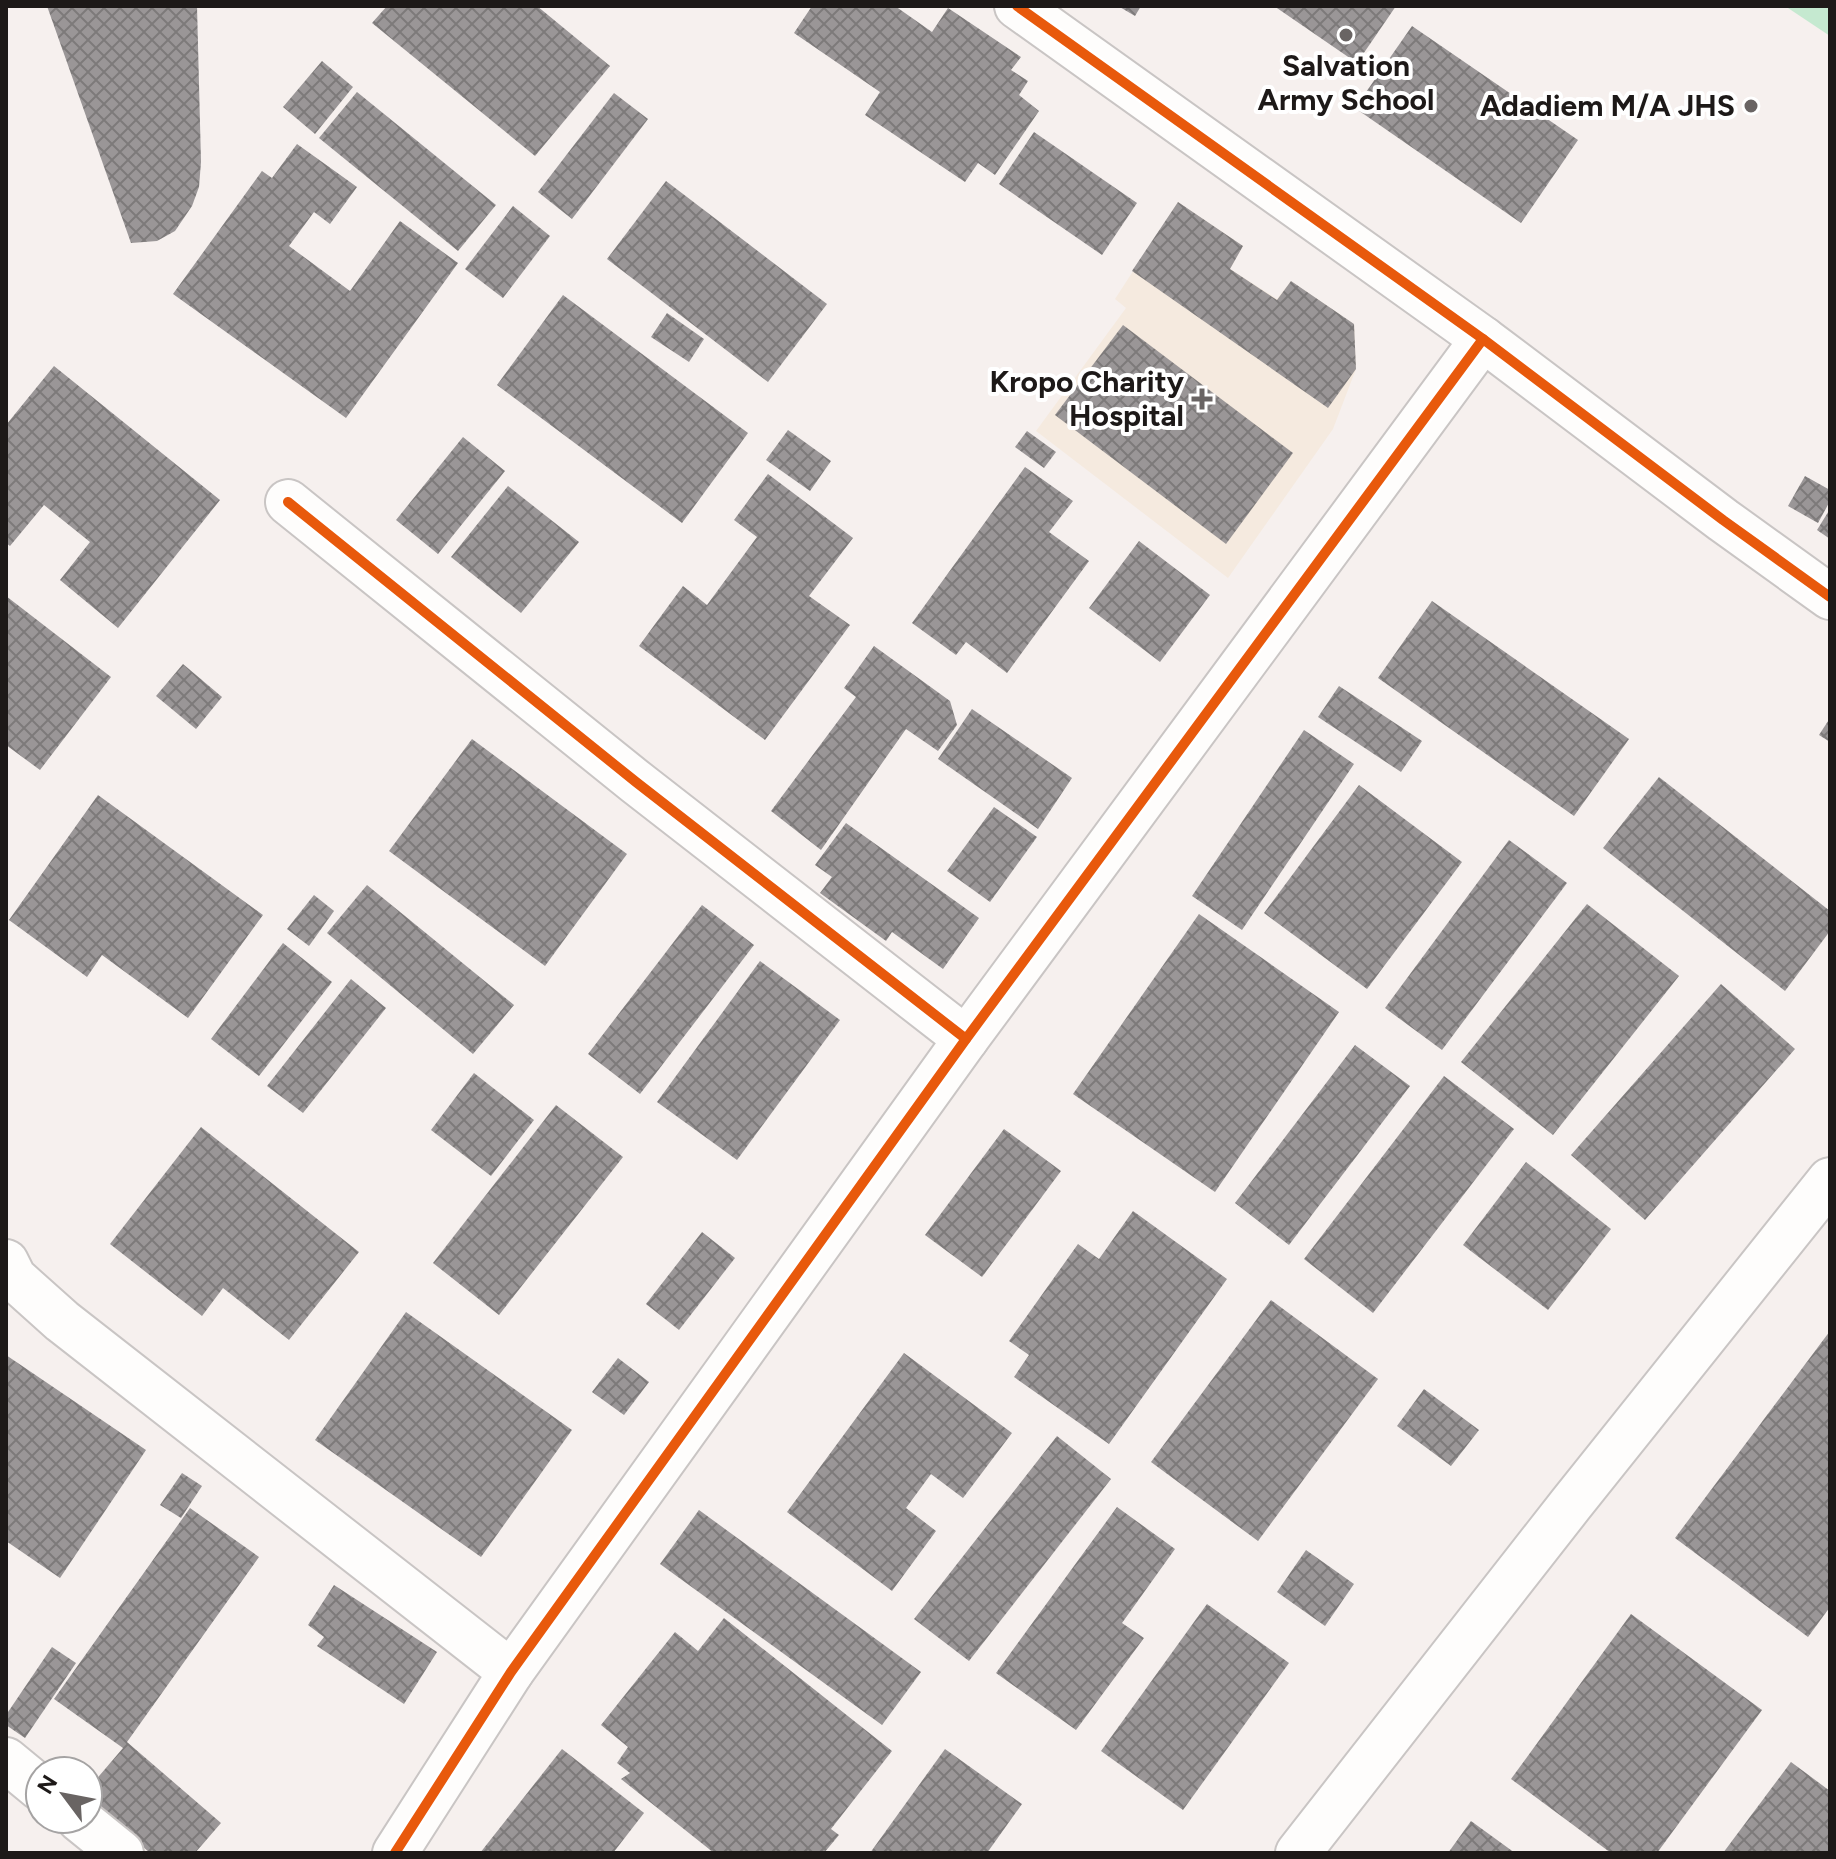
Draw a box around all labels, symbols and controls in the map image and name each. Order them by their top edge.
marker: Salvation Army School [1337,26,1355,44]
place label: Salvation Army School [1258,47,1434,118]
place label: Adadiem M/A JHS [1480,87,1735,124]
marker: Adadiem M/A JHS [1742,97,1760,115]
place label: Kropo Charity Hospital [989,363,1185,434]
marker: Kropo Charity Hospital [1191,388,1213,410]
north arrow [24,1755,104,1835]
text: N [32,1770,63,1799]

